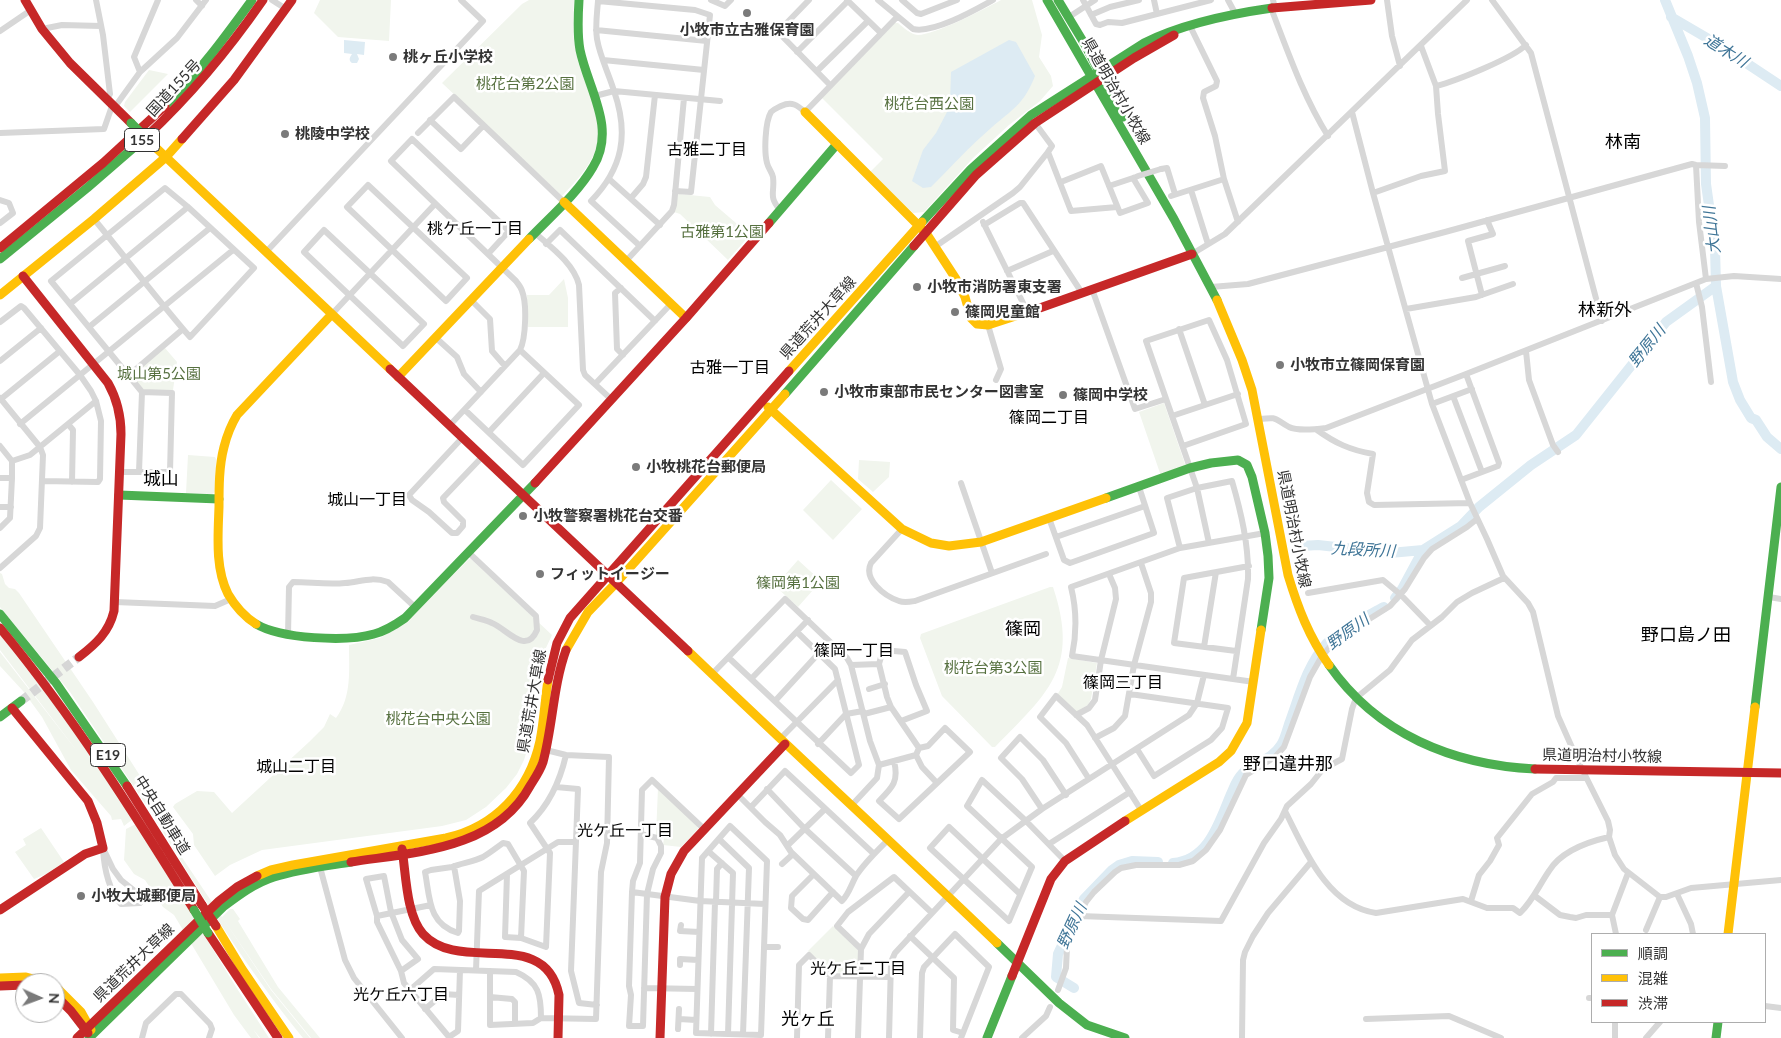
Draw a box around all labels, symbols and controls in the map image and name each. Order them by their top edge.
marker: 小牧市立古雅保育園 [741,7,753,19]
place label: 小牧市立古雅保育園 [680,21,814,39]
water label: 道木川 [1701,30,1751,72]
street label: 県道明治村小牧線 [1078,35,1154,147]
place label: 桃ヶ丘小学校 [403,48,493,66]
marker: 桃ヶ丘小学校 [387,51,399,63]
street label: 国道155号 [143,56,205,120]
park label: 桃花台第2公園 [476,75,574,93]
park label: 桃花台西公園 [884,95,974,113]
place label: 桃陵中学校 [295,125,370,143]
road number: 155 [124,128,160,152]
marker: 桃陵中学校 [279,128,291,140]
district label: 林南 [1605,131,1641,153]
district label: 古雅二丁目 [667,140,747,160]
water label: 大山川 [1700,205,1724,255]
district label: 桃ケ丘一丁目 [427,219,523,239]
park label: 古雅第1公園 [680,223,764,241]
street label: 県道荒井大草線 [776,273,860,363]
place label: 小牧市消防署東支署 [927,278,1062,296]
marker: 小牧市消防署東支署 [911,281,923,293]
district label: 林新外 [1578,299,1632,321]
place label: 篠岡児童館 [965,303,1040,321]
marker: 篠岡児童館 [949,306,961,318]
water label: 野原川 [1624,321,1670,371]
place label: 小牧市立篠岡保育園 [1290,356,1425,374]
district label: 古雅一丁目 [690,358,770,378]
marker: 小牧市立篠岡保育園 [1274,359,1286,371]
park label: 城山第5公園 [117,365,201,383]
place label: 小牧市東部市民センター図書室 [834,383,1044,401]
marker: 小牧市東部市民センター図書室 [818,386,830,398]
place label: 篠岡中学校 [1073,386,1148,404]
marker: 篠岡中学校 [1057,389,1069,401]
district label: 篠岡二丁目 [1009,408,1089,428]
place label: 小牧桃花台郵便局 [646,458,766,476]
marker: 小牧桃花台郵便局 [630,461,642,473]
district label: 城山 [143,468,179,490]
street label: 県道明治村小牧線 [1274,468,1314,590]
district label: 城山一丁目 [327,490,407,510]
place label: 小牧警察署桃花台交番 [533,507,683,525]
marker: 小牧警察署桃花台交番 [517,510,529,522]
water label: 九段所川 [1331,539,1395,561]
place label: フィットイージー [550,565,670,583]
marker: フィットイージー [534,568,546,580]
park label: 篠岡第1公園 [756,574,840,592]
water label: 野原川 [1323,610,1373,654]
district label: 篠岡 [1005,618,1041,640]
district label: 野口島ノ田 [1641,624,1731,646]
district label: 篠岡一丁目 [814,641,894,661]
street label: 県道荒井大草線 [514,648,550,754]
park label: 桃花台第3公園 [944,659,1042,677]
district label: 篠岡三丁目 [1083,673,1163,693]
park label: 桃花台中央公園 [386,710,490,728]
road number: E19 [90,744,126,766]
street label: 県道明治村小牧線 [1542,746,1662,766]
district label: 野口違井那 [1243,753,1333,775]
district label: 城山二丁目 [256,757,336,777]
street label: 中央自動車道 [131,772,193,858]
district label: 光ケ丘一丁目 [577,821,673,841]
place label: 小牧大城郵便局 [91,887,196,905]
marker: 小牧大城郵便局 [75,890,87,902]
water label: 野原川 [1053,900,1091,952]
street label: 県道荒井大草線 [90,920,178,1006]
legend [1591,933,1766,1023]
text: 順調 [1638,944,1668,962]
district label: 光ケ丘二丁目 [810,959,906,979]
text: 混雑 [1638,969,1668,987]
north arrow [15,973,65,1023]
district label: 光ケ丘六丁目 [353,985,449,1005]
text: N [46,993,63,1004]
text: 渋滞 [1638,994,1668,1012]
district label: 光ヶ丘 [781,1008,835,1030]

